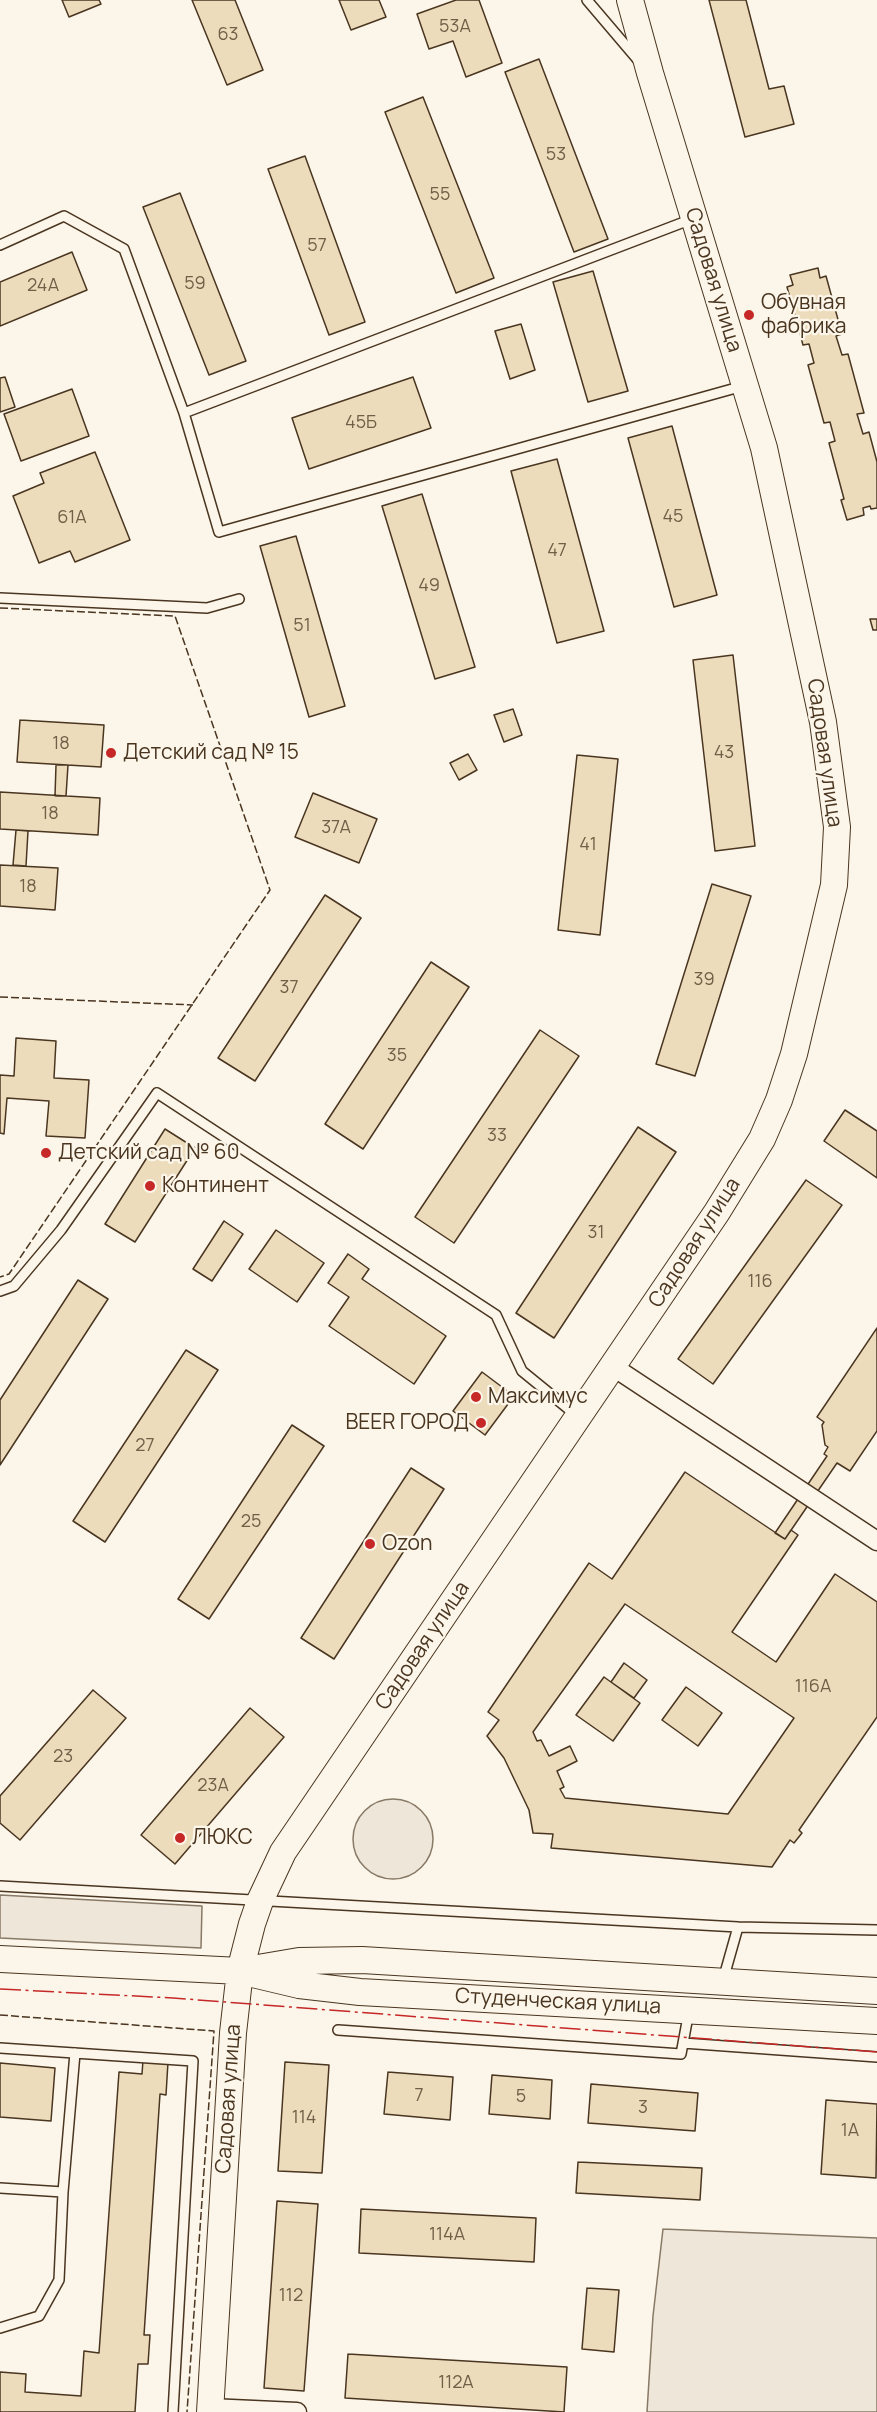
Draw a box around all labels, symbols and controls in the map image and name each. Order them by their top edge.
house number: 53А [439,16,471,38]
house number: 63 [217,24,239,46]
house number: 53 [546,144,566,166]
house number: 55 [430,184,450,206]
street label: Садовая улица [679,205,747,355]
house number: 57 [307,235,327,257]
house number: 59 [184,273,206,295]
house number: 24А [27,275,59,297]
place label: Обувная фабрика [761,290,846,340]
marker: Обувная фабрика [742,308,756,322]
house number: 45Б [345,412,377,434]
house number: 45 [662,506,684,528]
house number: 61А [57,507,87,529]
house number: 47 [547,540,567,562]
house number: 49 [418,575,440,597]
house number: 51 [293,615,311,637]
street label: Садовая улица [801,677,847,829]
house number: 18 [52,733,70,755]
place label: Детский сад № 15 [123,740,299,766]
house number: 43 [714,742,734,764]
marker: Детский сад № 15 [104,746,118,760]
house number: 18 [41,803,59,825]
house number: 37А [321,817,351,839]
house number: 41 [579,834,597,856]
house number: 18 [19,876,37,898]
house number: 39 [693,969,715,991]
house number: 37 [280,977,298,999]
house number: 35 [387,1045,407,1067]
house number: 33 [487,1125,507,1147]
place label: Детский сад № 60 [58,1140,239,1166]
marker: Детский сад № 60 [39,1146,53,1160]
place label: Континент [162,1173,269,1199]
street label: Садовая улица [644,1173,746,1313]
marker: Континент [143,1179,157,1193]
house number: 31 [588,1222,604,1244]
house number: 116 [747,1271,773,1293]
place label: Максимус [488,1384,588,1410]
marker: Максимус [469,1390,483,1404]
place label: BEER ГОРОД [345,1410,469,1436]
marker: BEER ГОРОД [474,1416,488,1430]
house number: 27 [135,1435,155,1457]
house number: 25 [241,1511,261,1533]
place label: Ozon [382,1531,432,1557]
marker: Ozon [363,1537,377,1551]
street label: Садовая улица [371,1577,475,1715]
house number: 116А [795,1676,831,1698]
house number: 23 [53,1746,73,1768]
house number: 23А [197,1775,229,1797]
place label: ЛЮКС [192,1825,253,1851]
marker: ЛЮКС [173,1831,187,1845]
street label: Студенческая улица [454,1984,662,2020]
street label: Садовая улица [211,2023,247,2175]
house number: 7 [414,2085,424,2107]
house number: 5 [516,2086,526,2108]
house number: 3 [638,2097,648,2119]
house number: 114 [292,2107,316,2129]
house number: 1А [841,2120,859,2142]
house number: 114А [429,2224,465,2246]
house number: 112 [279,2285,303,2307]
house number: 112А [438,2372,474,2394]

